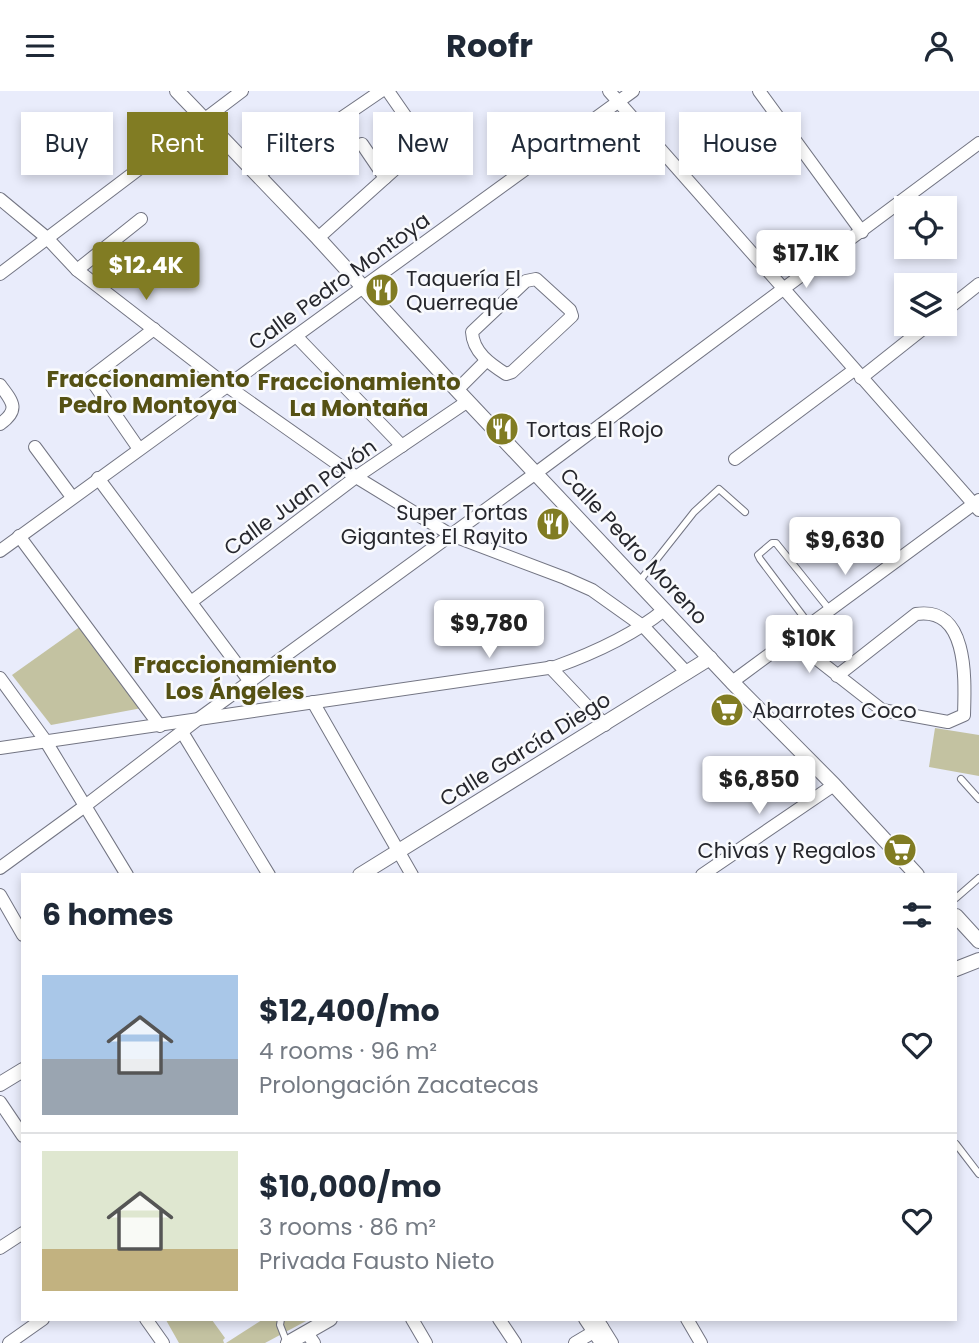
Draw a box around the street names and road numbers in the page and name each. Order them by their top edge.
street label: Calle Pedro Montoya [242,205,436,357]
street label: Calle Juan Pavón [218,432,382,562]
street label: Calle Pedro Moreno [554,461,714,631]
street label: Calle García Diego [434,685,616,813]

